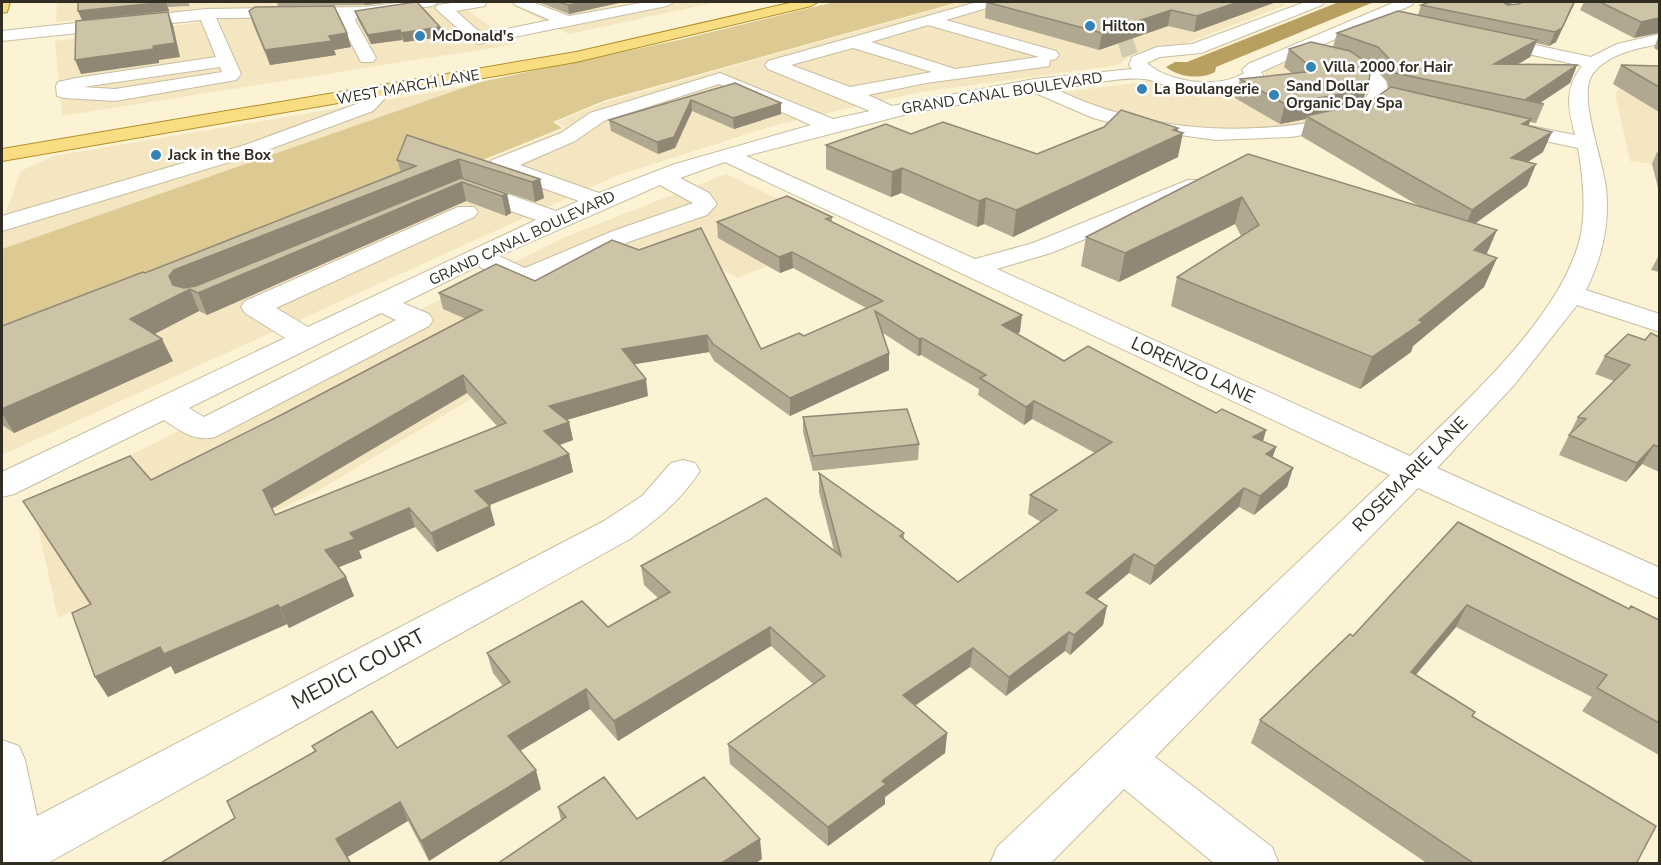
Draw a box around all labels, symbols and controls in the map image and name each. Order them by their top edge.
place label: Hilton [1102,16,1145,36]
marker: Hilton [1083,19,1097,33]
place label: McDonald's [432,26,514,46]
marker: McDonald's [413,29,427,43]
place label: Villa 2000 for Hair [1322,57,1453,77]
marker: Villa 2000 for Hair [1304,60,1318,74]
street label: WEST MARCH LANE [335,65,481,109]
street label: GRAND CANAL BOULEVARD [900,67,1104,119]
place label: Sand Dollar Organic Day Spa [1286,76,1403,113]
place label: La Boulangerie [1154,79,1259,99]
marker: La Boulangerie [1135,82,1149,96]
marker: Sand Dollar Organic Day Spa [1267,88,1281,102]
place label: Jack in the Box [167,145,272,165]
marker: Jack in the Box [149,148,163,162]
street label: GRAND CANAL BOULEVARD [426,186,618,290]
street label: LORENZO LANE [1127,331,1259,409]
street label: ROSEMARIE LANE [1347,411,1473,537]
street label: MEDICI COURT [286,622,430,716]

